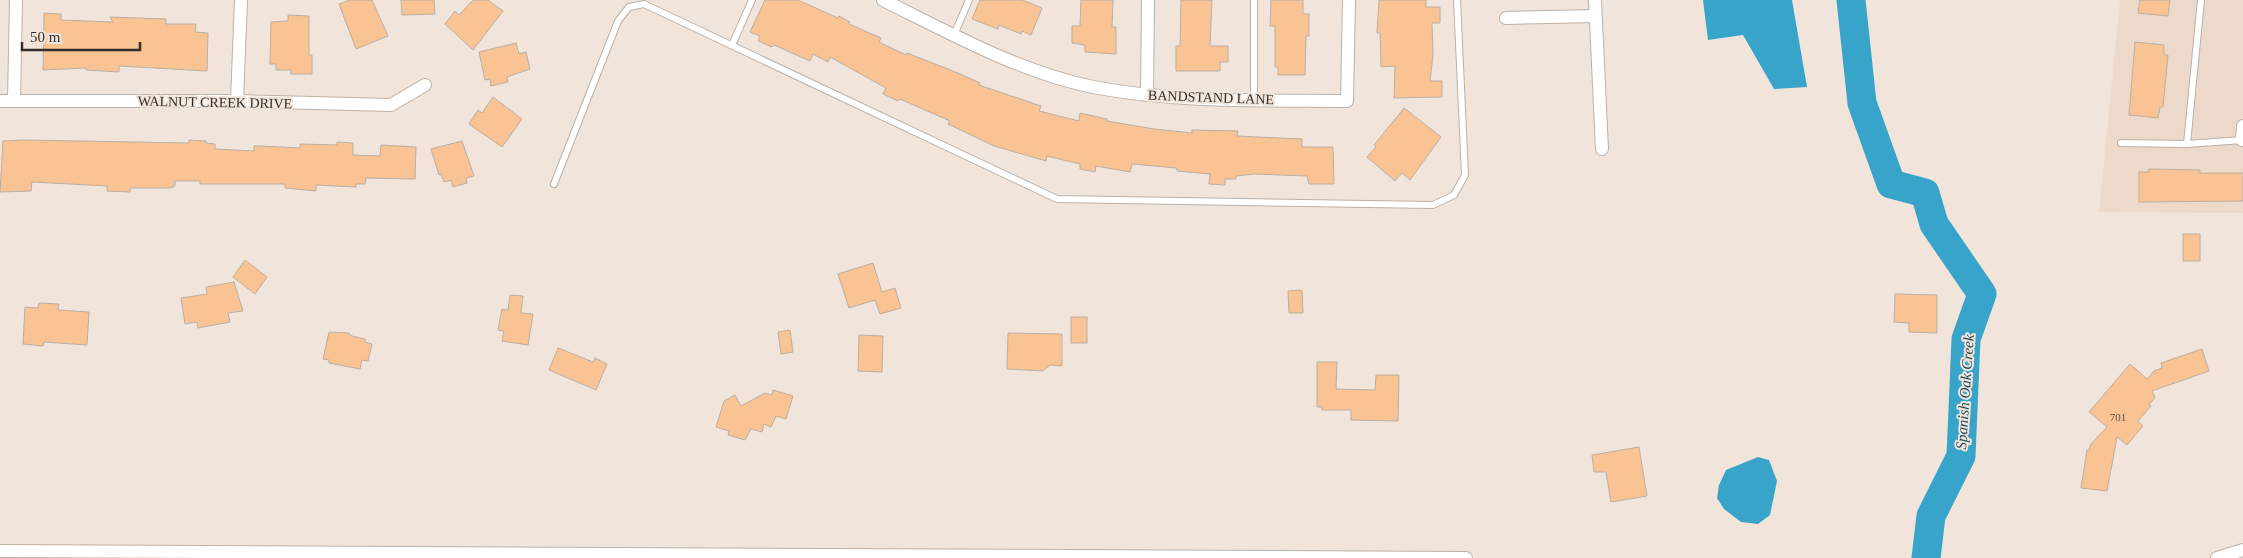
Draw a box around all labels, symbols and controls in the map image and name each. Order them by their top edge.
scale bar [22,20,140,52]
text: 50 m [30,29,61,45]
street label: BANDSTAND LANE [1148,88,1274,107]
street label: WALNUT CREEK DRIVE [138,94,292,111]
water label: Spanish Oak Creek [1953,334,1977,450]
house number: 701 [2110,411,2126,423]

